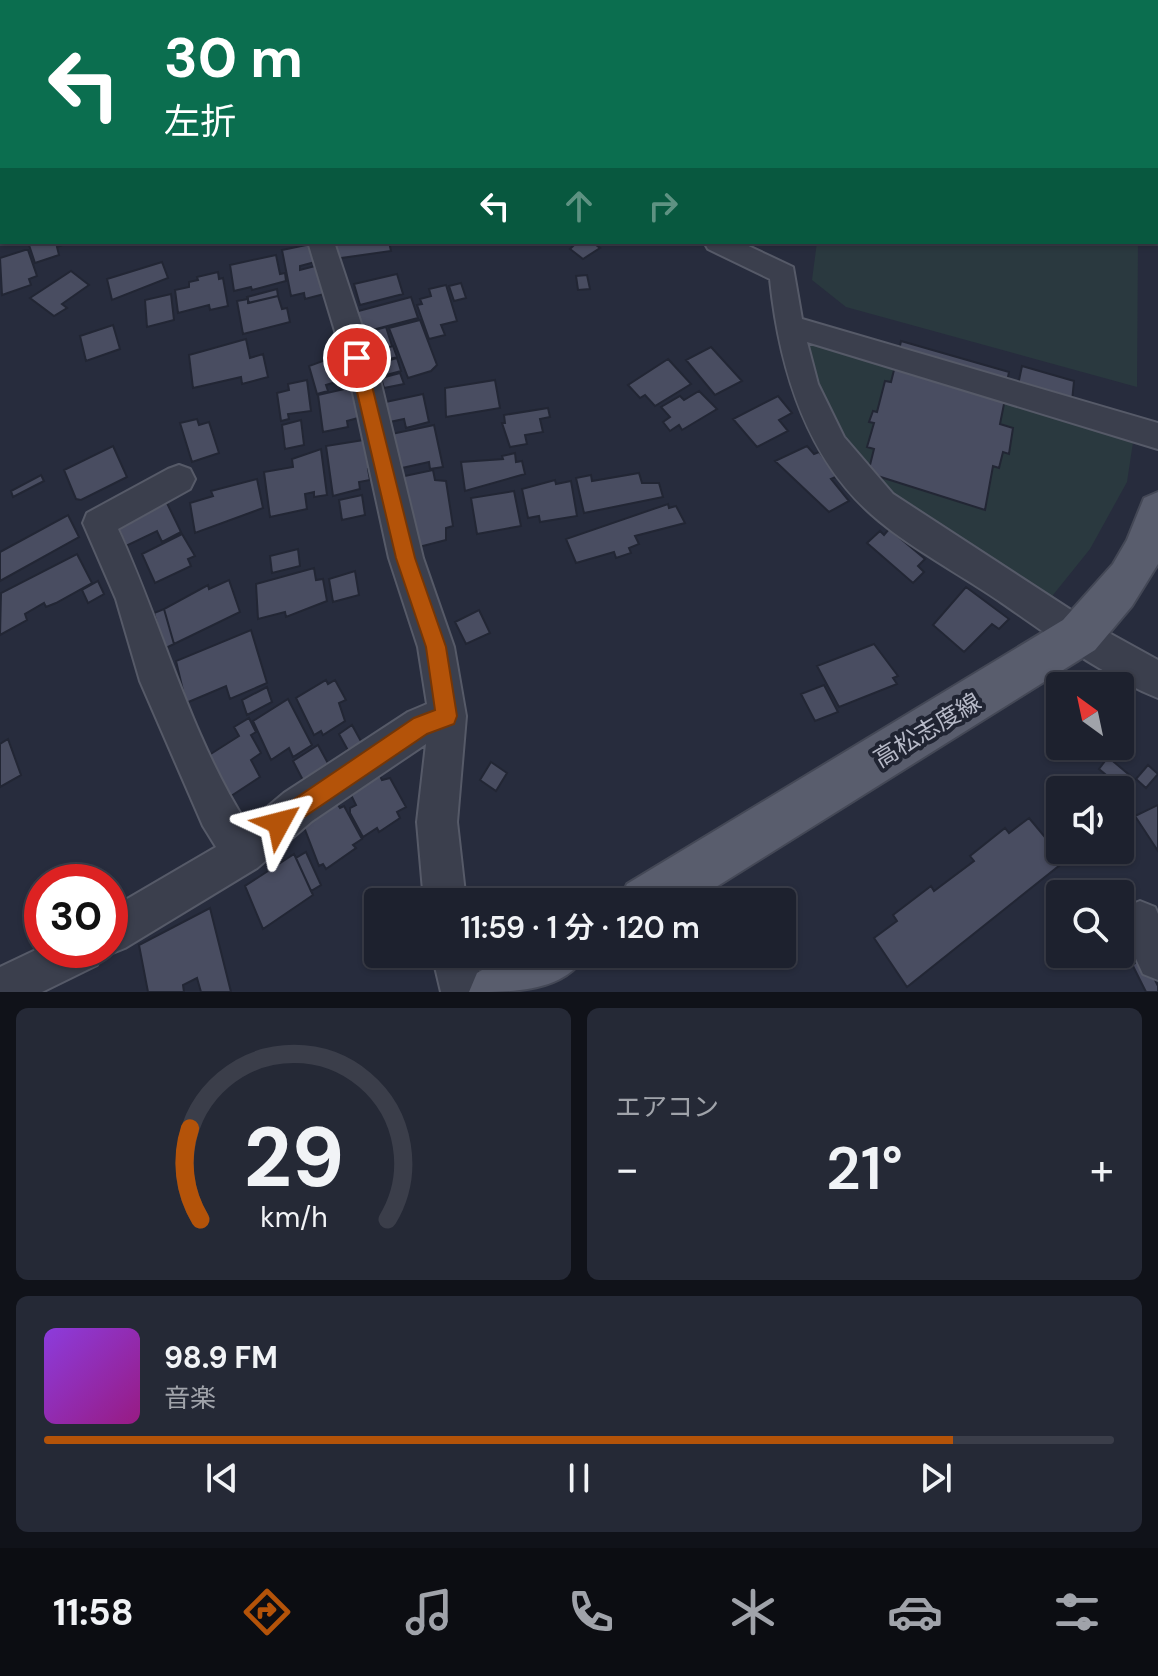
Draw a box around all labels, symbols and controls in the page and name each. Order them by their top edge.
text: 30 m [164,21,303,94]
icon: left [32,32,136,136]
text: 左折 [164,98,236,145]
icon: left [473,184,517,228]
icon: ahead [557,184,601,228]
icon: right [641,184,685,228]
pin [323,324,391,392]
icon: arrive [335,336,379,380]
north arrow [1046,672,1134,760]
map controls [1046,672,1134,968]
street label: 高松志度線 [868,686,986,774]
button: sound [1046,776,1134,864]
position arrow [237,781,321,865]
speed limit sign: 30 [24,864,128,968]
button: search [1046,880,1134,968]
text: 11:59 · 1 分 · 120 m [460,908,700,947]
text: エアコン [615,1090,719,1124]
text: 29 [243,1103,344,1212]
text: 21° [826,1129,903,1208]
text: − [615,1140,639,1198]
text: + [1090,1140,1114,1198]
text: km/h [260,1199,327,1236]
text: 98.9 FM [164,1338,278,1377]
text: 音楽 [164,1381,216,1415]
icon: previous [200,1456,244,1500]
icon: pause [557,1456,601,1500]
icon: next [914,1456,958,1500]
icon: directions [239,1584,295,1640]
icon: music [401,1584,457,1640]
icon: phone [563,1584,619,1640]
icon: climate [725,1584,781,1640]
icon: car [887,1584,943,1640]
icon: filters [1049,1584,1105,1640]
text: 11:58 [53,1589,134,1636]

